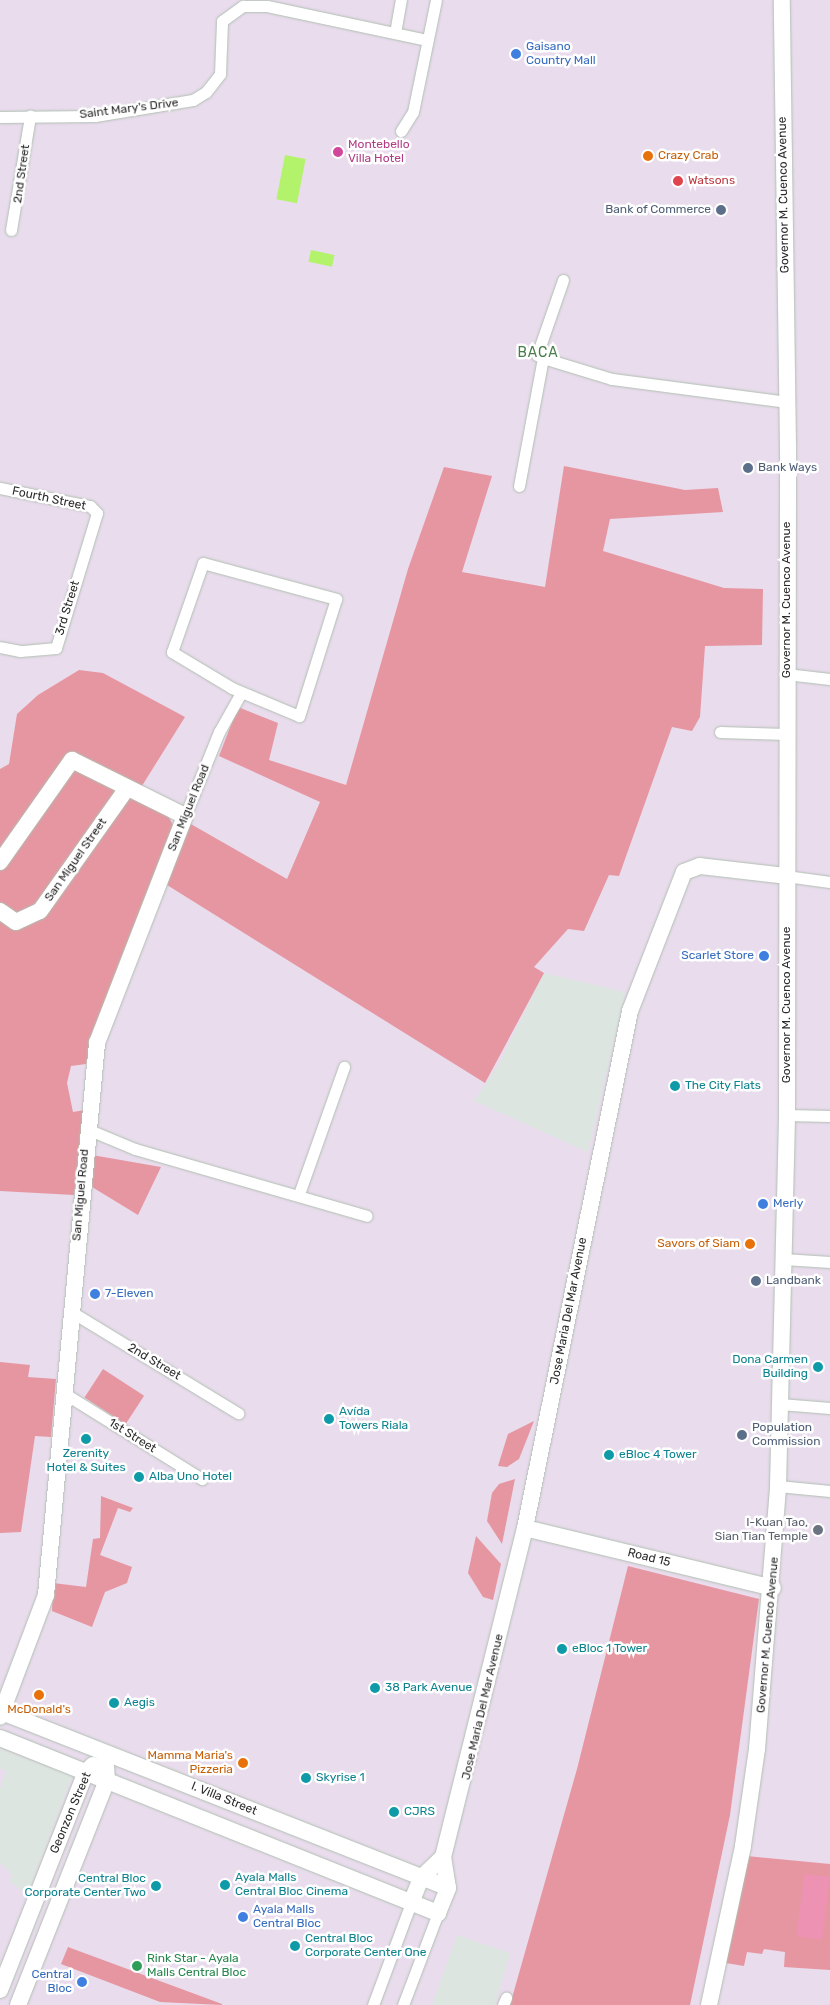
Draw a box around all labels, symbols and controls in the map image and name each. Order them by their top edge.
place label: Gaisano Country Mall [526,40,596,68]
marker: Gaisano Country Mall [510,48,522,60]
street label: Saint Mary's Drive [79,96,179,122]
street label: Governor M. Cuenco Avenue [775,116,793,274]
place label: Montebello Villa Hotel [348,138,410,166]
street label: 2nd Street [11,144,33,204]
marker: Montebello Villa Hotel [332,146,344,158]
place label: Crazy Crab [658,149,719,163]
marker: Crazy Crab [642,150,654,162]
place label: Watsons [688,174,735,188]
marker: Watsons [672,175,684,187]
place label: Bank of Commerce [605,203,711,217]
marker: Bank of Commerce [715,204,727,216]
district label: BACA [517,345,559,361]
place label: Bank Ways [758,461,817,475]
marker: Bank Ways [742,462,754,474]
street label: Fourth Street [11,484,87,514]
street label: Governor M. Cuenco Avenue [780,521,794,679]
street label: 3rd Street [53,579,83,637]
street label: San Miguel Road [165,763,213,853]
street label: San Miguel Street [42,816,110,904]
street label: Governor M. Cuenco Avenue [780,926,794,1084]
place label: Scarlet Store [681,949,754,963]
marker: Scarlet Store [758,950,770,962]
place label: The City Flats [685,1079,761,1093]
marker: The City Flats [669,1080,681,1092]
street label: San Miguel Road [70,1148,92,1242]
place label: Merly [773,1197,803,1211]
marker: Merly [757,1198,769,1210]
street label: Jose Maria Del Mar Avenue [548,1236,590,1386]
place label: Savors of Siam [657,1237,740,1251]
marker: Savors of Siam [744,1238,756,1250]
place label: Landbank [766,1274,821,1288]
marker: Landbank [750,1275,762,1287]
place label: 7-Eleven [105,1287,154,1301]
marker: 7-Eleven [89,1288,101,1300]
street label: 2nd Street [125,1341,183,1383]
place label: Dona Carmen Building [732,1353,808,1381]
marker: Dona Carmen Building [812,1361,824,1373]
place label: Avída Towers Riala [339,1405,408,1433]
marker: Avída Towers Riala [323,1413,335,1425]
street label: 1st Street [105,1416,159,1456]
place label: Population Commission [752,1421,820,1449]
marker: Population Commission [736,1429,748,1441]
marker: Zerenity Hotel & Suites [80,1433,92,1445]
place label: Zerenity Hotel & Suites [46,1447,126,1475]
place label: eBloc 4 Tower [619,1448,697,1462]
marker: eBloc 4 Tower [603,1449,615,1461]
place label: Alba Uno Hotel [149,1470,232,1484]
marker: Alba Uno Hotel [133,1471,145,1483]
place label: I-Kuan Tao, Sian Tian Temple [714,1516,808,1544]
marker: I-Kuan Tao, Sian Tian Temple [812,1524,824,1536]
street label: Road 15 [626,1546,672,1570]
street label: Governor M. Cuenco Avenue [754,1556,782,1714]
street label: Jose Maria Del Mar Avenue [459,1632,507,1782]
place label: eBloc 1 Tower [572,1642,647,1656]
marker: eBloc 1 Tower [556,1643,568,1655]
place label: 38 Park Avenue [385,1681,473,1695]
marker: 38 Park Avenue [369,1682,381,1694]
marker: McDonald's [33,1689,45,1701]
place label: Aegis [124,1696,155,1710]
marker: Aegis [108,1697,120,1709]
place label: McDonald's [7,1703,71,1717]
place label: Mamma Maria's Pizzeria [148,1749,233,1777]
marker: Mamma Maria's Pizzeria [237,1757,249,1769]
street label: Geonzon Street [47,1770,95,1856]
place label: Skyrise 1 [316,1771,365,1785]
marker: Skyrise 1 [300,1772,312,1784]
street label: I. Villa Street [189,1779,259,1819]
place label: CJRS [404,1805,435,1819]
marker: CJRS [388,1806,400,1818]
place label: Ayala Malls Central Bloc Cinema [235,1871,348,1899]
place label: Central Bloc Corporate Center Two [24,1872,146,1900]
marker: Ayala Malls Central Bloc Cinema [219,1879,231,1891]
marker: Central Bloc Corporate Center Two [150,1880,162,1892]
place label: Ayala Malls Central Bloc [253,1903,321,1931]
marker: Ayala Malls Central Bloc [237,1911,249,1923]
place label: Central Bloc Corporate Center One [305,1932,427,1960]
marker: Central Bloc Corporate Center One [289,1940,301,1952]
place label: Rink Star - Ayala Malls Central Bloc [147,1952,246,1980]
marker: Rink Star - Ayala Malls Central Bloc [131,1960,143,1972]
place label: Central Bloc [31,1968,72,1996]
marker: Central Bloc [76,1976,88,1988]

